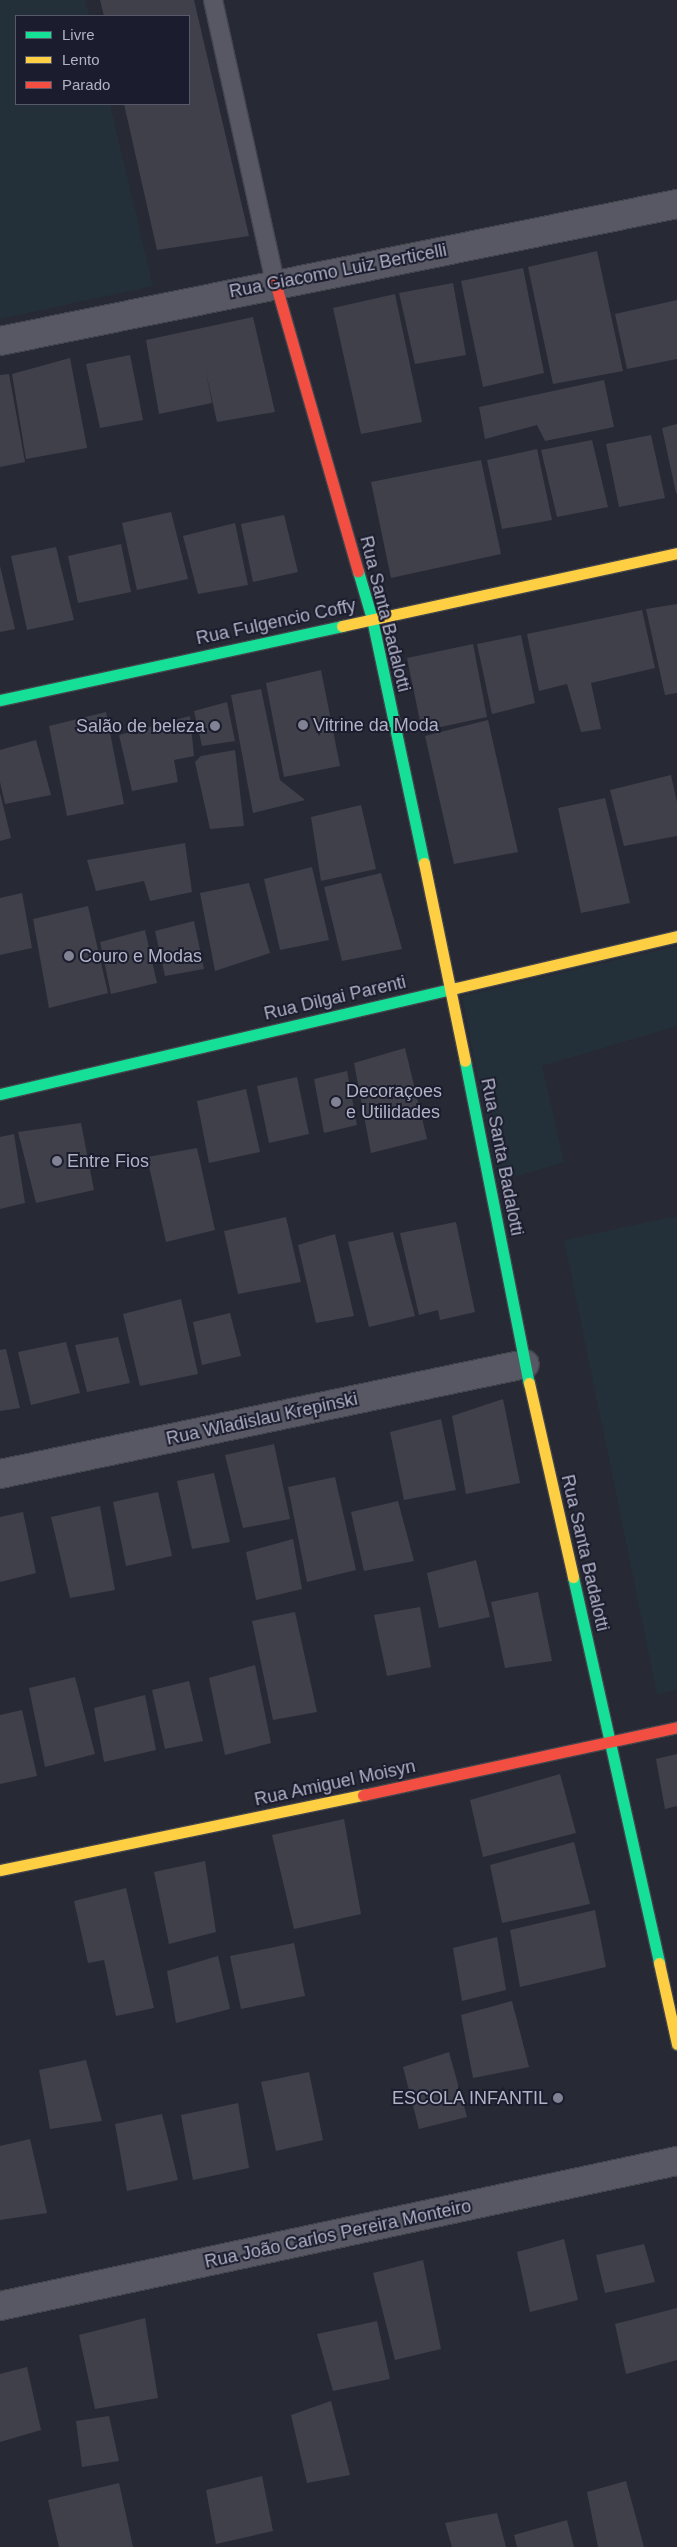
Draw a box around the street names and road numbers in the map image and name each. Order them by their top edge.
street label: Rua Giacomo Luiz Berticelli [227,239,449,303]
street label: Rua Santa Badalotti [355,534,415,694]
street label: Rua Fulgencio Coffy [194,595,358,649]
street label: Rua Dilgai Parenti [262,971,408,1025]
street label: Rua Santa Badalotti [476,1076,528,1238]
street label: Rua Wladislau Krepinski [164,1388,360,1450]
street label: Rua Santa Badalotti [556,1473,614,1633]
street label: Rua Amiguel Moisyn [252,1755,418,1811]
street label: Rua João Carlos Pereira Monteiro [203,2195,473,2273]

